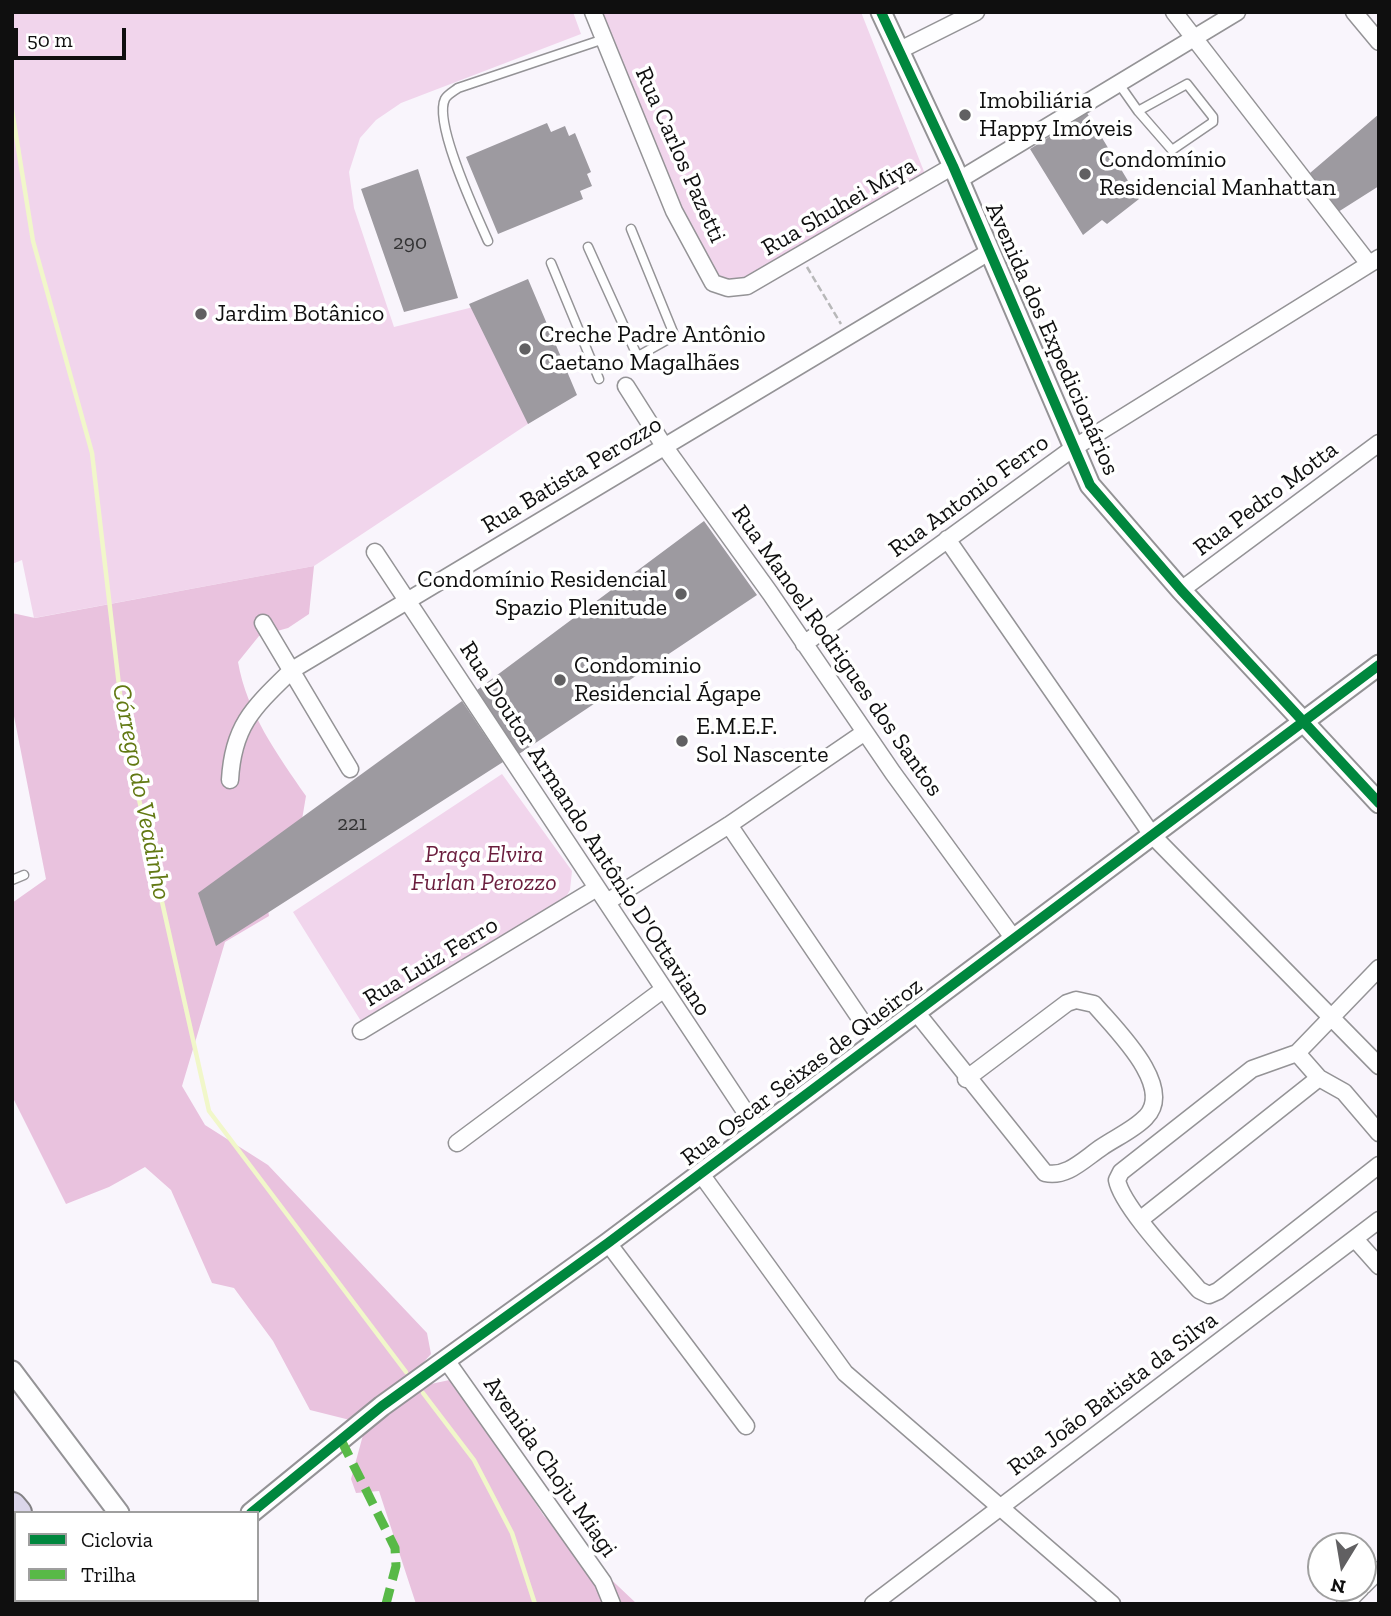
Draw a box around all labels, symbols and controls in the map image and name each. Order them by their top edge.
scale bar [18,14,130,58]
text: 50 m [27,27,73,52]
street label: Rua Carlos Pazetti [628,63,732,247]
place label: Imobiliária Happy Imóveis [979,87,1133,143]
marker: Imobiliária Happy Imóveis [957,107,973,123]
place label: Condomínio Residencial Manhattan [1099,146,1336,202]
street label: Rua Shuhei Miya [757,151,921,263]
marker: Condomínio Residencial Manhattan [1077,166,1093,182]
street label: Avenida dos Expedicionários [979,198,1125,480]
house number: 290 [393,230,427,256]
place label: Jardim Botânico [215,300,384,328]
marker: Jardim Botânico [193,306,209,322]
place label: Creche Padre Antônio Caetano Magalhães [539,321,766,377]
marker: Creche Padre Antônio Caetano Magalhães [517,341,533,357]
street label: Rua Batista Perozzo [477,410,667,540]
street label: Rua Antonio Ferro [883,428,1055,564]
street label: Rua Pedro Motta [1188,435,1344,563]
street label: Rua Manoel Rodrigues dos Santos [725,500,949,802]
place label: Condomínio Residencial Spazio Plenitude [417,566,667,622]
marker: Condomínio Residencial Spazio Plenitude [673,586,689,602]
street label: Rua Doutor Armando Antônio D'Ottaviano [453,636,717,1022]
place label: Condominio Residencial Ágape [574,652,761,708]
marker: Condominio Residencial Ágape [552,672,568,688]
water label: Córrego do Veadinho [105,681,177,903]
place label: E.M.E.F. Sol Nascente [696,713,828,769]
marker: E.M.E.F. Sol Nascente [674,733,690,749]
house number: 221 [337,811,367,837]
park label: Praça Elvira Furlan Perozzo [411,841,557,897]
street label: Rua Luiz Ferro [359,911,503,1013]
street label: Rua Oscar Seixas de Queiroz [676,972,928,1172]
street label: Rua João Batista da Silva [1002,1306,1224,1482]
street label: Avenida Choju Miagi [477,1371,623,1563]
legend [14,1511,259,1602]
text: Ciclovia [81,1527,153,1552]
north arrow [1307,1532,1377,1602]
text: Trilha [81,1562,136,1587]
text: N [1329,1573,1348,1599]

